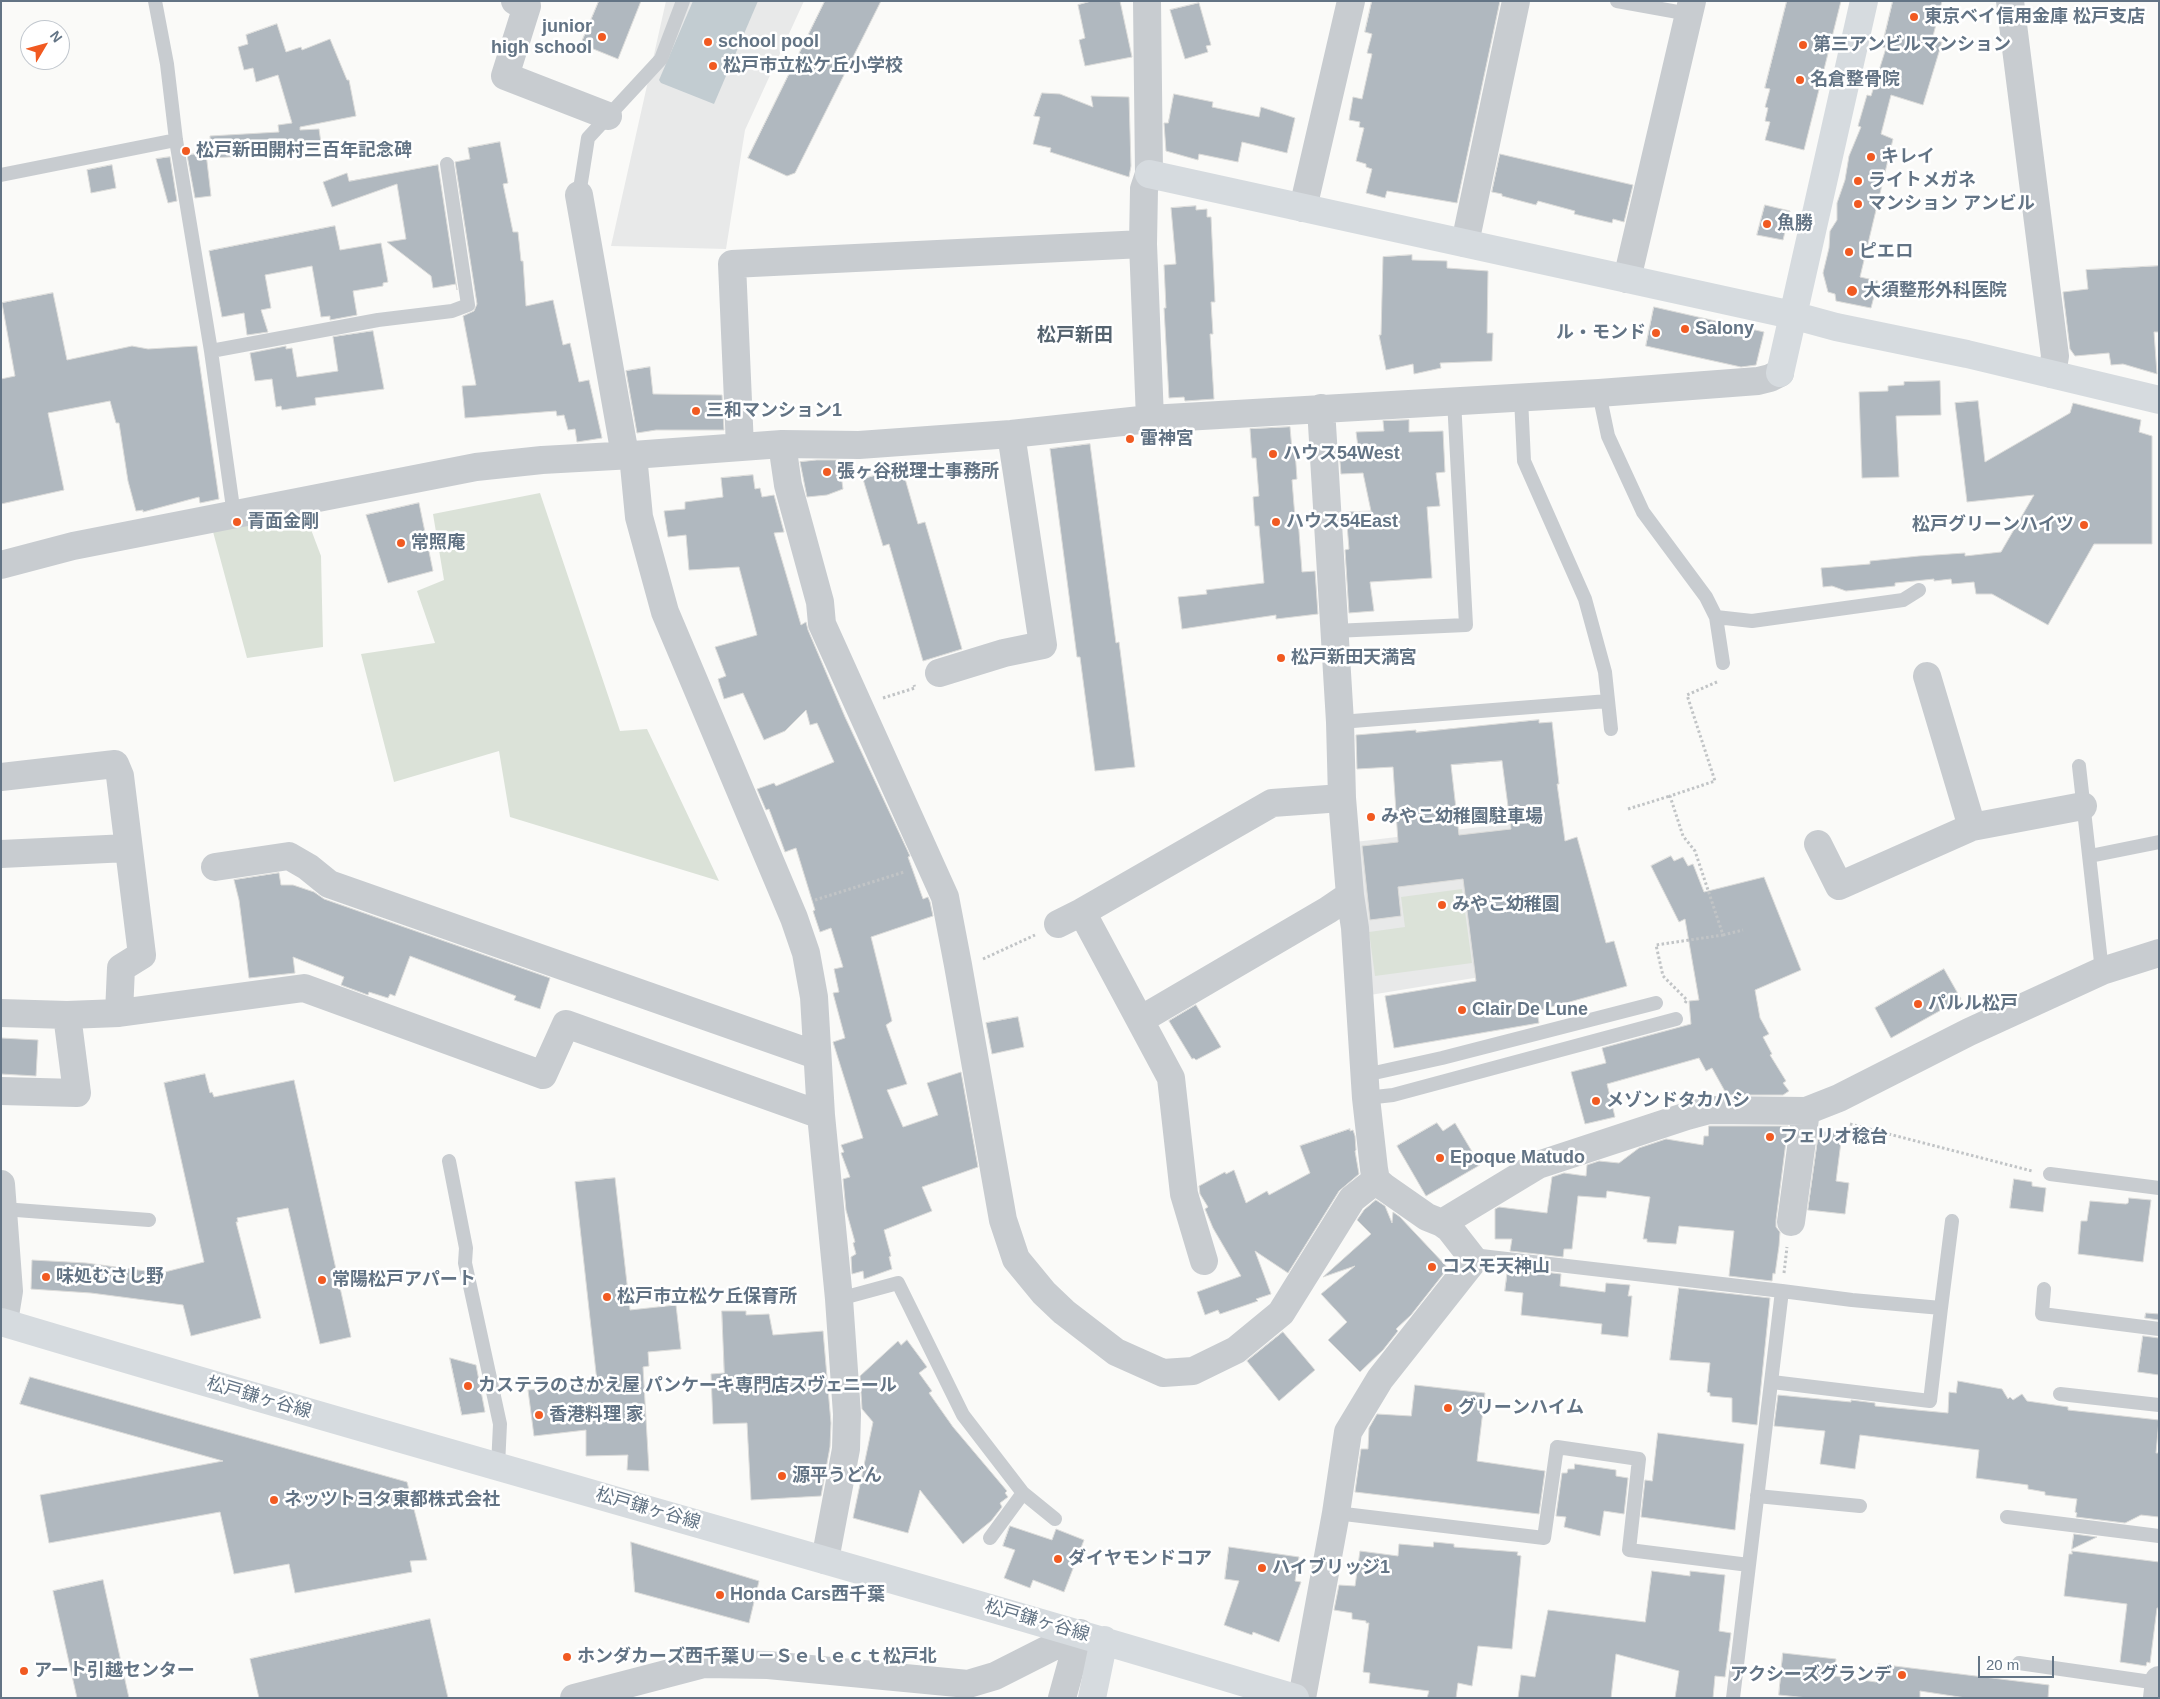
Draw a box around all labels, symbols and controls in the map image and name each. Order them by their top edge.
place label: 東京ベイ信用金庫 松戸支店 [1924,6,2145,28]
marker: 東京ベイ信用金庫 松戸支店 [1908,11,1920,23]
place label: junior high school [491,16,592,58]
north arrow [20,20,70,70]
text: N [47,28,66,45]
marker: junior high school [596,31,608,43]
place label: school pool [718,31,819,53]
place label: 第三アンビルマンション [1813,34,2011,56]
marker: school pool [702,36,714,48]
marker: 第三アンビルマンション [1797,39,1809,51]
place label: 松戸市立松ケ丘小学校 [723,55,903,77]
marker: 松戸市立松ケ丘小学校 [707,60,719,72]
place label: 名倉整骨院 [1810,69,1900,91]
marker: 名倉整骨院 [1794,74,1806,86]
place label: 松戸新田開村三百年記念碑 [196,140,412,162]
marker: 松戸新田開村三百年記念碑 [180,145,192,157]
place label: キレイ [1881,146,1935,168]
marker: キレイ [1865,151,1877,163]
place label: ライトメガネ [1868,170,1976,192]
marker: ライトメガネ [1852,175,1864,187]
place label: マンション アンビル [1868,193,2035,215]
marker: マンション アンビル [1852,198,1864,210]
place label: 魚勝 [1777,213,1813,235]
marker: 魚勝 [1761,218,1773,230]
place label: ピエロ [1859,241,1913,263]
marker: ピエロ [1843,246,1855,258]
place label: 大須整形外科医院 [1863,280,2007,302]
marker: 大須整形外科医院 [1845,284,1859,298]
place label: Salony [1695,318,1754,340]
place label: ル・モンド [1556,322,1646,344]
marker: Salony [1679,323,1691,335]
district label: 松戸新田 [1037,325,1113,347]
marker: ル・モンド [1650,327,1662,339]
place label: 三和マンション1 [706,400,842,422]
marker: 三和マンション1 [690,405,702,417]
place label: 雷神宮 [1140,428,1194,450]
marker: 雷神宮 [1124,433,1136,445]
place label: ハウス54West [1283,443,1400,465]
marker: ハウス54West [1267,448,1279,460]
place label: 張ヶ谷税理士事務所 [837,461,999,483]
marker: 張ヶ谷税理士事務所 [821,466,833,478]
place label: 青面金剛 [247,511,319,533]
place label: ハウス54East [1286,511,1398,533]
place label: 松戸グリーンハイツ [1912,514,2074,536]
marker: 青面金剛 [231,516,243,528]
marker: ハウス54East [1270,516,1282,528]
marker: 松戸グリーンハイツ [2078,519,2090,531]
place label: 常照庵 [411,532,465,554]
marker: 常照庵 [395,537,407,549]
place label: 松戸新田天満宮 [1291,647,1417,669]
marker: 松戸新田天満宮 [1275,652,1287,664]
place label: みやこ幼稚園駐車場 [1381,806,1543,828]
marker: みやこ幼稚園駐車場 [1365,811,1377,823]
place label: みやこ幼稚園 [1452,894,1560,916]
marker: みやこ幼稚園 [1436,899,1448,911]
place label: パルル松戸 [1928,993,2018,1015]
marker: パルル松戸 [1912,998,1924,1010]
place label: Clair De Lune [1472,999,1588,1021]
marker: Clair De Lune [1456,1004,1468,1016]
place label: メゾンドタカハシ [1606,1090,1750,1112]
marker: メゾンドタカハシ [1590,1095,1602,1107]
place label: フェリオ稔台 [1780,1126,1888,1148]
marker: フェリオ稔台 [1764,1131,1776,1143]
place label: Epoque Matudo [1450,1147,1585,1169]
marker: Epoque Matudo [1434,1152,1446,1164]
place label: コスモ天神山 [1442,1256,1550,1278]
marker: コスモ天神山 [1426,1261,1438,1273]
place label: 味処むさし野 [56,1266,164,1288]
place label: 常陽松戸アパート [332,1269,476,1291]
marker: 味処むさし野 [40,1271,52,1283]
marker: 常陽松戸アパート [316,1274,328,1286]
place label: 松戸市立松ケ丘保育所 [617,1286,797,1308]
marker: 松戸市立松ケ丘保育所 [601,1291,613,1303]
street label: 松戸鎌ヶ谷線 [204,1373,314,1423]
place label: カステラのさかえ屋 パンケーキ専門店スヴェニール [478,1375,897,1397]
marker: カステラのさかえ屋 パンケーキ専門店スヴェニール [462,1380,474,1392]
place label: グリーンハイム [1458,1397,1584,1419]
marker: グリーンハイム [1442,1402,1454,1414]
place label: 香港料理 家 [549,1404,644,1426]
marker: 香港料理 家 [533,1409,545,1421]
place label: 源平うどん [792,1465,882,1487]
marker: 源平うどん [776,1470,788,1482]
street label: 松戸鎌ヶ谷線 [593,1484,703,1534]
place label: ネッツトヨタ東都株式会社 [284,1489,500,1511]
marker: ネッツトヨタ東都株式会社 [268,1494,280,1506]
place label: ダイヤモンドコア [1068,1548,1212,1570]
marker: ダイヤモンドコア [1052,1553,1064,1565]
place label: ハイブリッジ1 [1272,1557,1390,1579]
marker: ハイブリッジ1 [1256,1562,1268,1574]
place label: Honda Cars西千葉 [730,1584,885,1606]
marker: Honda Cars西千葉 [714,1589,726,1601]
street label: 松戸鎌ヶ谷線 [982,1596,1092,1646]
place label: ホンダカーズ西千葉Ｕ－Ｓｅｌｅｃｔ松戸北 [577,1646,937,1668]
scale bar [1980,1646,2056,1678]
marker: ホンダカーズ西千葉Ｕ－Ｓｅｌｅｃｔ松戸北 [561,1651,573,1663]
text: 20 m [1986,1656,2019,1673]
place label: アート引越センター [34,1660,195,1682]
place label: アクシーズグランデ [1730,1664,1892,1686]
marker: アート引越センター [18,1665,30,1677]
marker: アクシーズグランデ [1896,1669,1908,1681]

